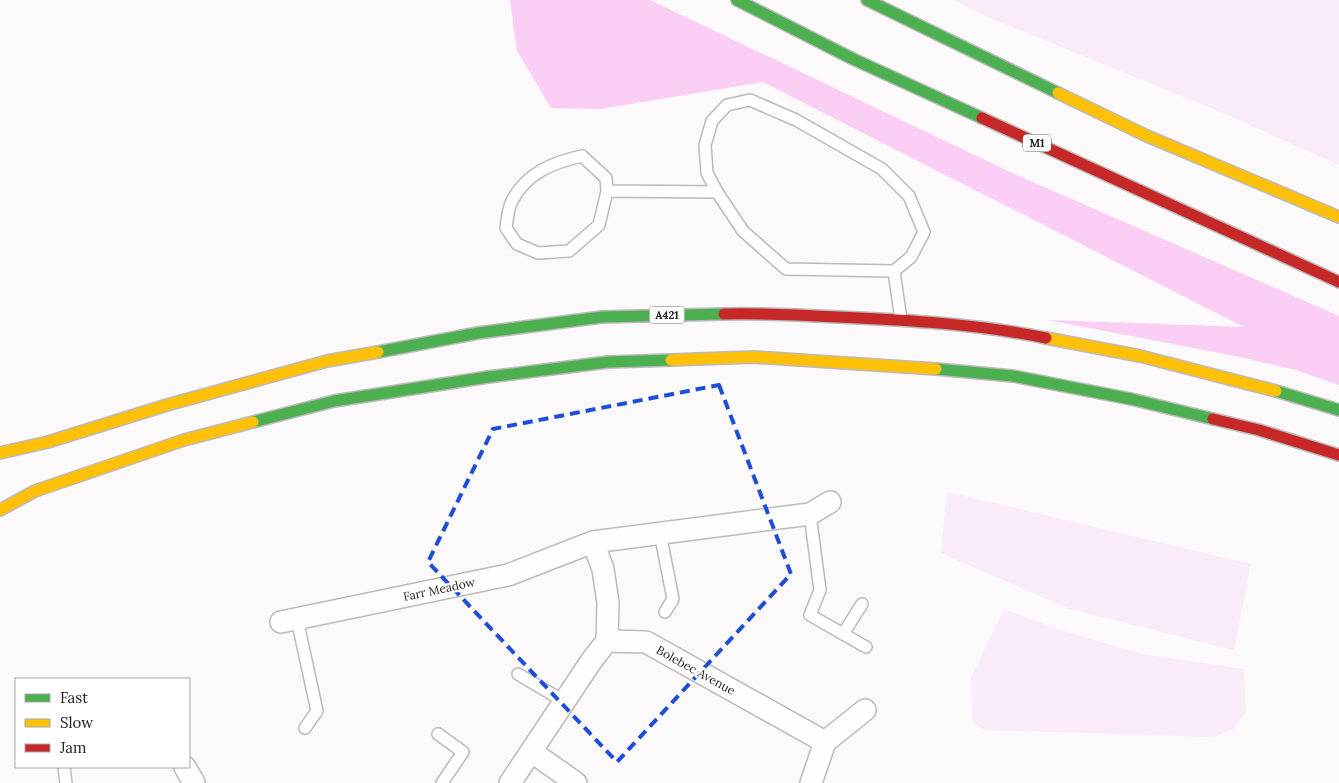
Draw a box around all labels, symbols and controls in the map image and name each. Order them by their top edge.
road number: M1 [1023,134,1051,152]
road number: A421 [650,306,684,324]
street label: Farr Meadow [402,574,477,604]
street label: Bolebec Avenue [654,642,739,698]
legend [15,678,190,768]
text: Fast [60,688,88,707]
text: Slow [60,713,93,732]
text: Jam [59,738,87,757]

